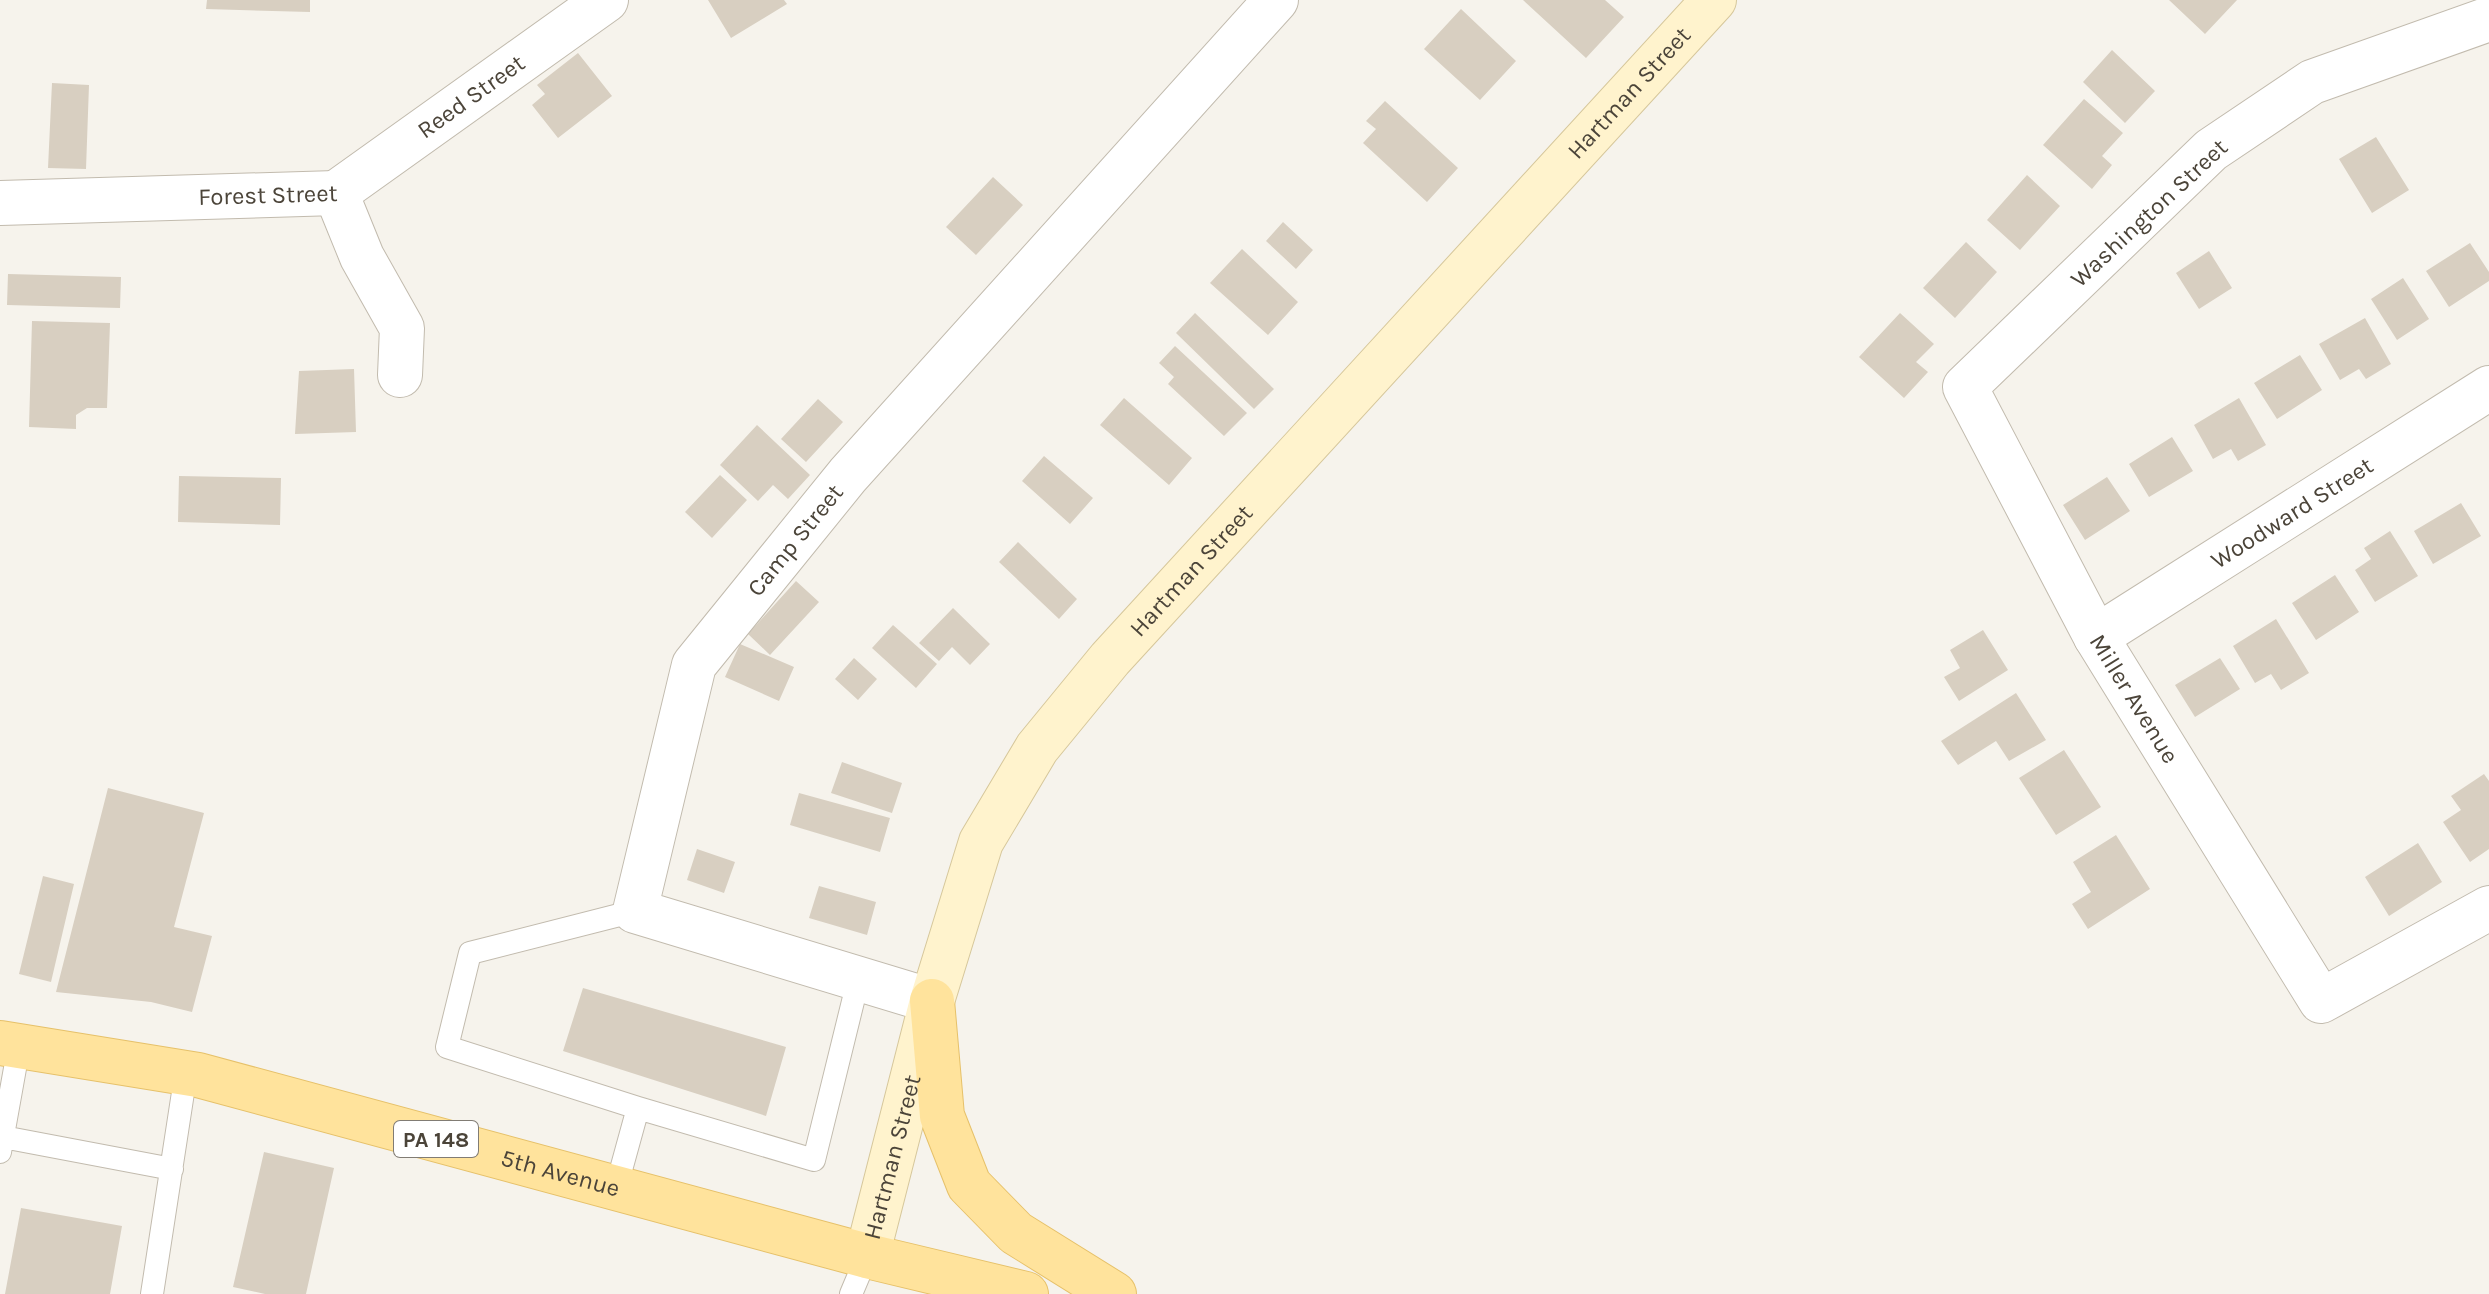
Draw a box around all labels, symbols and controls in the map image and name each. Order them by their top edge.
street label: Hartman Street [1562,21,1696,165]
street label: Reed Street [412,49,530,144]
street label: Washington Street [2065,133,2233,293]
street label: Forest Street [198,179,338,211]
street label: Woodward Street [2206,451,2378,575]
street label: Camp Street [741,479,849,602]
street label: Hartman Street [1124,499,1258,642]
street label: Miller Avenue [2084,629,2185,768]
street label: Hartman Street [858,1072,927,1242]
road number: PA 148 [394,1121,478,1157]
street label: 5th Avenue [498,1144,623,1202]

